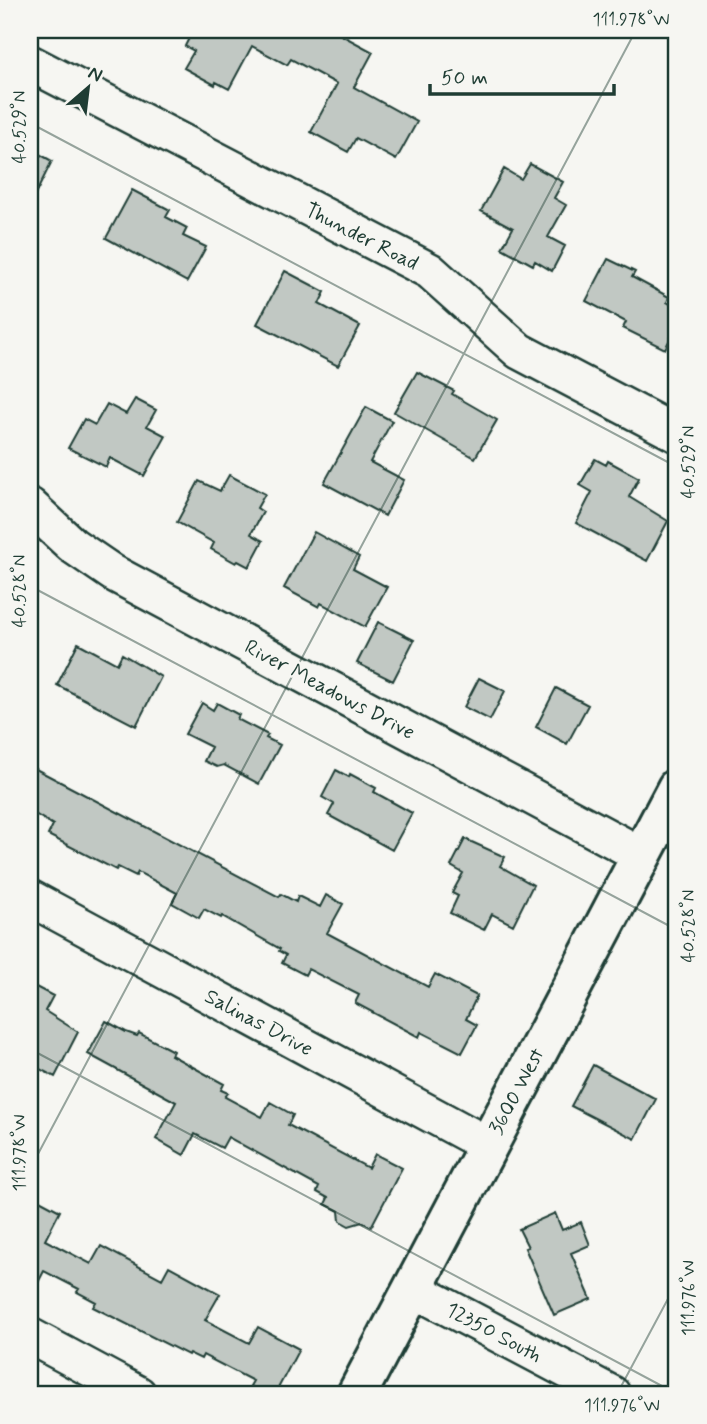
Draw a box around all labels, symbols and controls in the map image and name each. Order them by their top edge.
text: 111.978°W [592,8,670,32]
north arrow [52,52,122,122]
scale bar [430,52,614,96]
text: N [84,60,107,88]
text: 50 m [441,64,488,92]
text: 40.529°N [8,91,32,163]
street label: Thunder Road [300,196,423,278]
text: 40.529°N [677,426,701,498]
text: 40.528°N [8,554,32,628]
street label: River Meadows Drive [239,633,420,747]
text: 40.528°N [677,889,701,963]
street label: Salinas Drive [199,983,318,1063]
street label: 3600 West [482,1043,552,1140]
text: 111.978°W [8,1114,32,1192]
text: 111.976°W [677,1260,701,1336]
street label: 12350 South [441,1296,546,1370]
text: 111.976°W [584,1394,660,1418]

